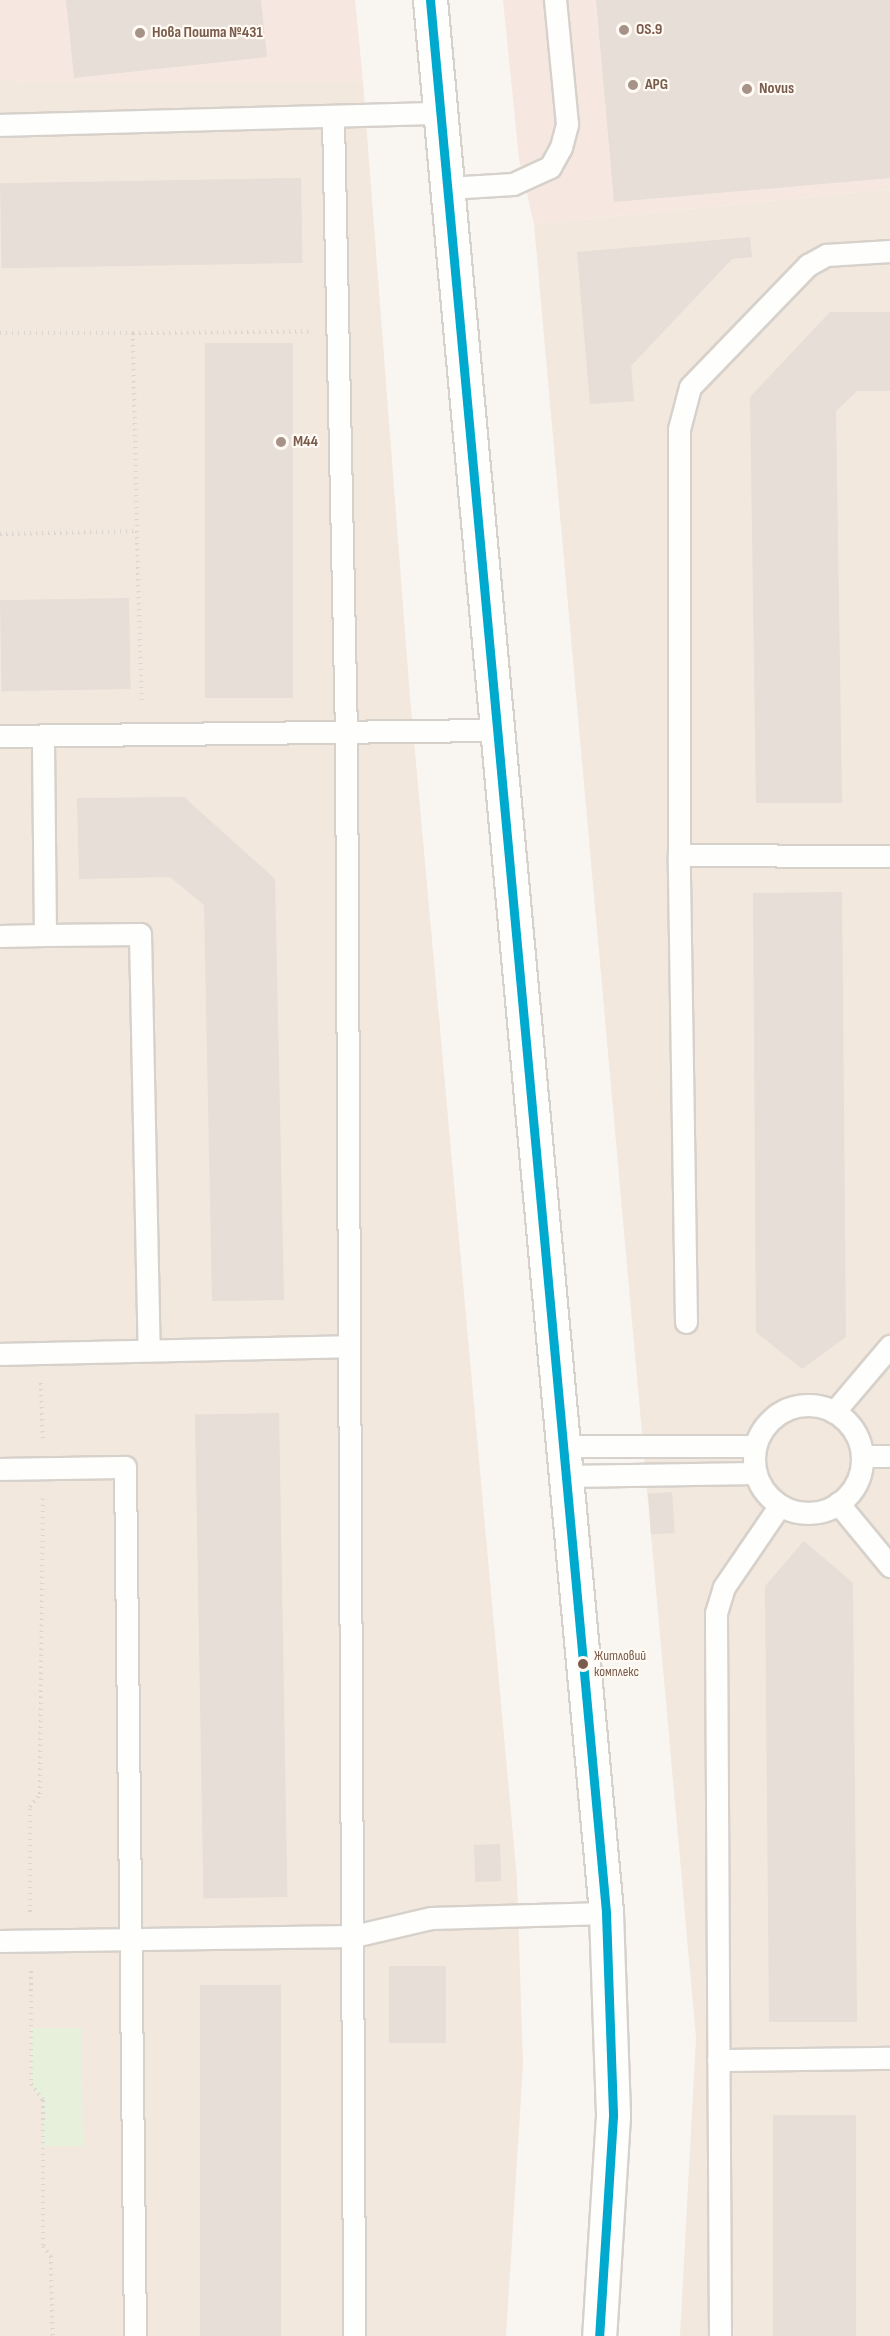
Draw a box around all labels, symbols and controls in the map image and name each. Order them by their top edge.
place label: OS.9 [636,20,662,40]
place label: Нова Пошта №431 [152,23,263,43]
marker: OS.9 [617,23,631,37]
marker: Нова Пошта №431 [133,26,147,40]
place label: APG [645,75,668,95]
marker: APG [626,78,640,92]
place label: Novus [759,79,794,99]
marker: Novus [740,82,754,96]
place label: M44 [293,432,318,452]
marker: M44 [274,435,288,449]
place label: Житловий комплекс [594,1648,646,1680]
marker: Житловий комплекс [577,1658,589,1670]

